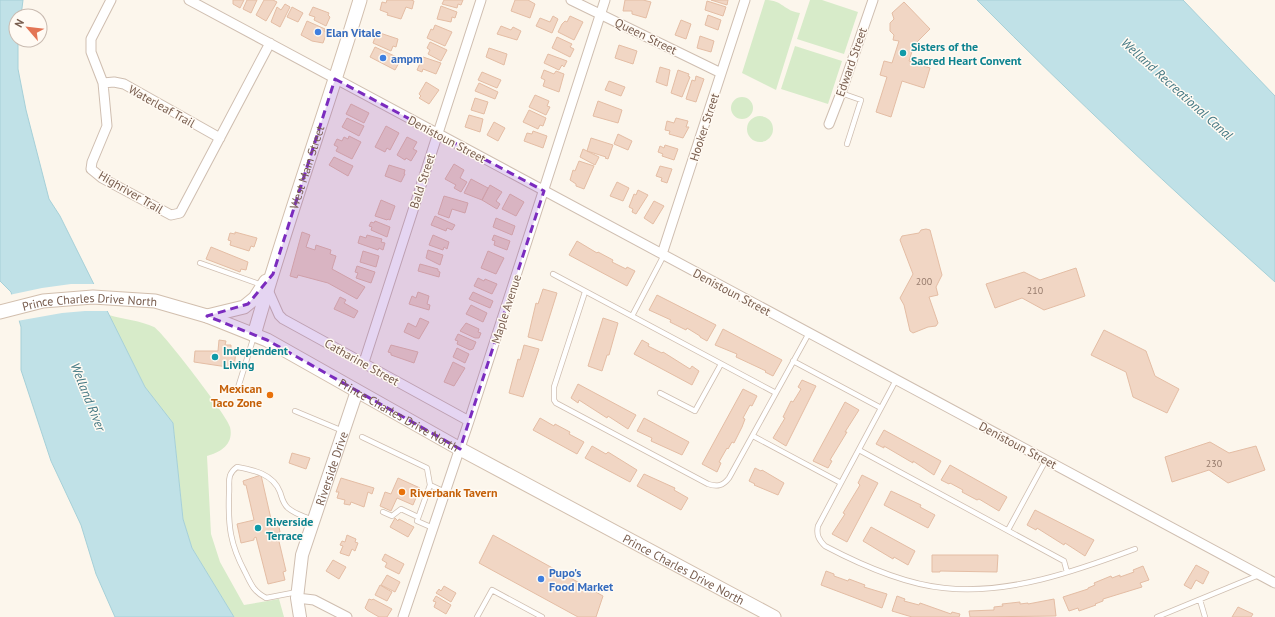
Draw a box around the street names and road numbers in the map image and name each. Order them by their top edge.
street label: Queen Street [613,15,679,57]
street label: Edward Street [832,25,870,99]
street label: Waterleaf Trail [126,82,198,131]
street label: Hooker Street [686,91,722,163]
street label: Denistoun Street [405,112,489,166]
street label: West Main Street [286,123,327,211]
street label: Bald Street [406,152,438,210]
street label: Highriver Trail [96,167,167,217]
street label: Denistoun Street [690,265,774,319]
street label: Maple Avenue [488,273,524,345]
street label: Prince Charles Drive North [21,289,158,314]
street label: Catharine Street [322,335,402,389]
street label: Prince Charles Drive North [336,375,462,454]
street label: Denistoun Street [976,418,1060,472]
street label: Riverside Drive [312,429,350,507]
street label: Prince Charles Drive North [620,530,747,607]

